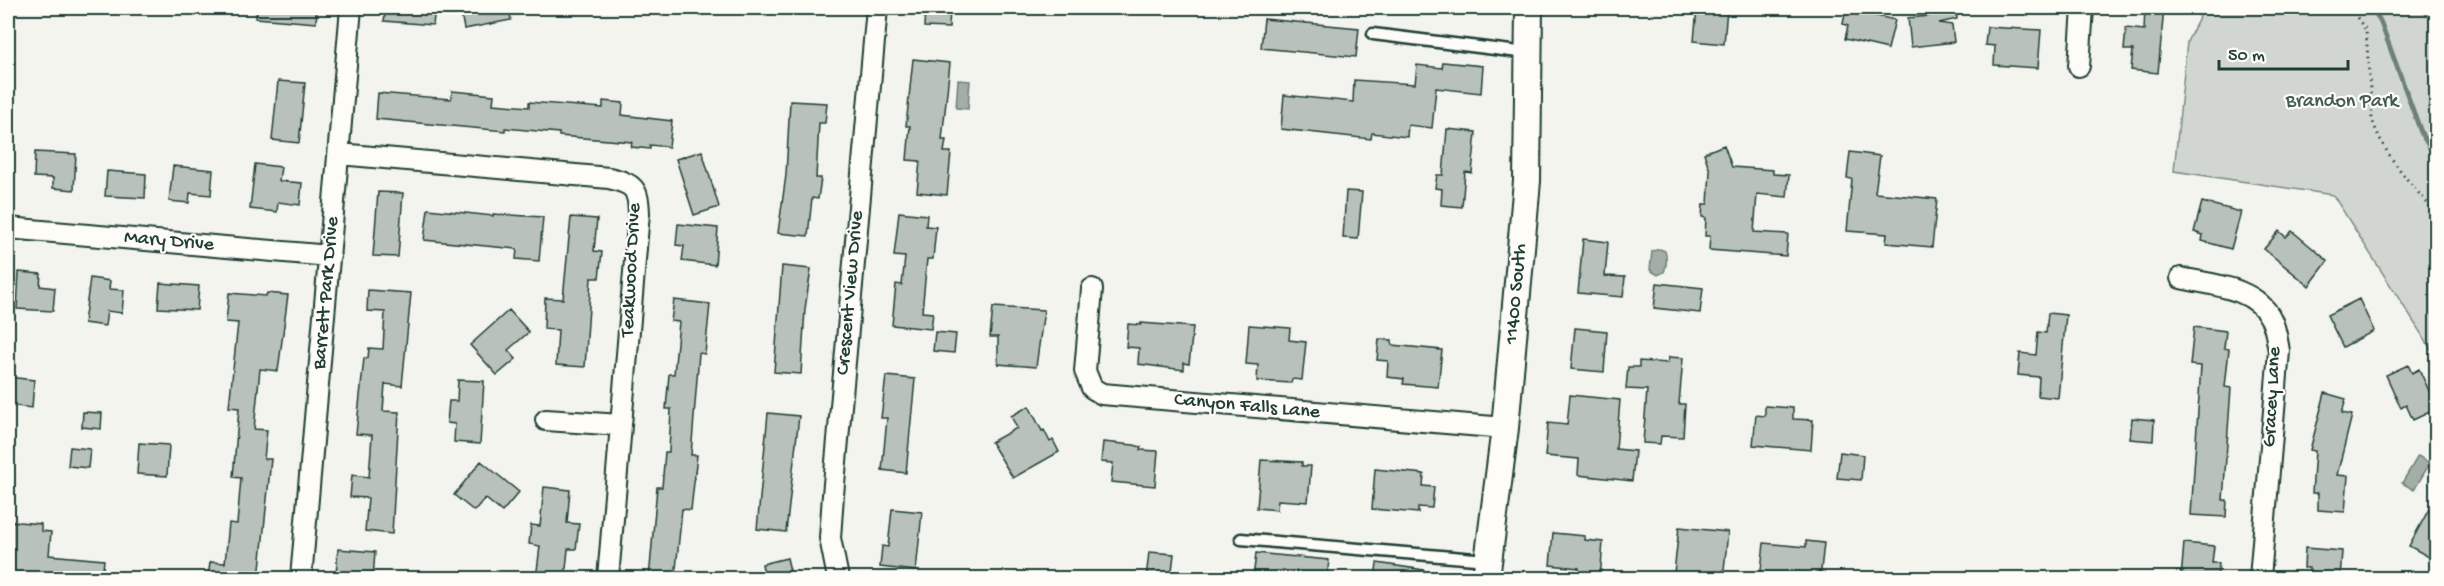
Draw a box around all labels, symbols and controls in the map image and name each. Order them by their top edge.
scale bar [2219,33,2348,71]
text: 50 m [2228,46,2265,67]
park label: Brandon Park [2285,91,2400,114]
street label: Teakwood Drive [617,202,647,339]
street label: Crescent View Drive [832,209,870,376]
street label: Barrett Park Drive [309,215,345,371]
street label: Mary Drive [123,227,216,257]
street label: 11400 South [1501,242,1533,346]
street label: Gracey Lane [2259,345,2287,448]
street label: Canyon Falls Lane [1173,389,1322,425]

